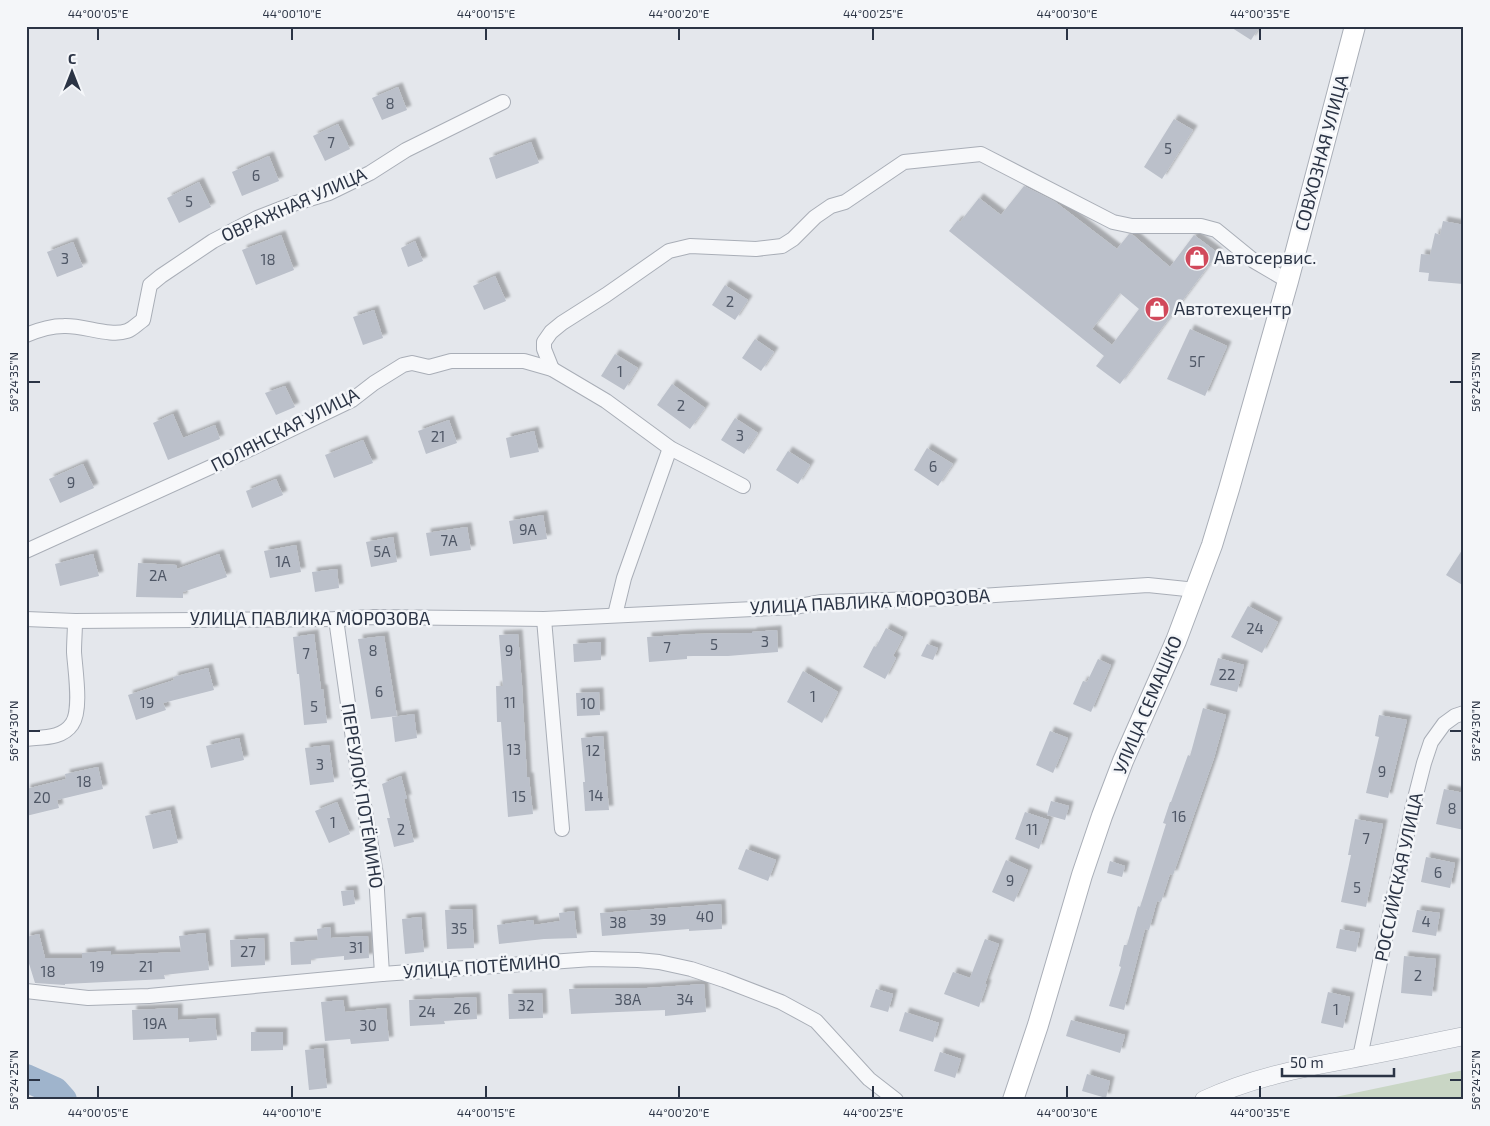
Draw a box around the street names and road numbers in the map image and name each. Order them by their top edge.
street label: СОВХОЗНАЯ УЛИЦА [1290,71,1353,233]
street label: ОВРАЖНАЯ УЛИЦА [218,162,370,246]
street label: ПОЛЯНСКАЯ УЛИЦА [207,382,363,476]
street label: УЛИЦА ПАВЛИКА МОРОЗОВА [749,584,991,618]
street label: УЛИЦА ПАВЛИКА МОРОЗОВА [190,607,431,629]
street label: УЛИЦА СЕМАШКО [1108,632,1186,777]
street label: ПЕРЕУЛОК ПОТЁМИНО [337,702,389,890]
street label: РОССИЙСКАЯ УЛИЦА [1369,789,1427,963]
street label: УЛИЦА ПОТЁМИНО [402,950,561,982]

